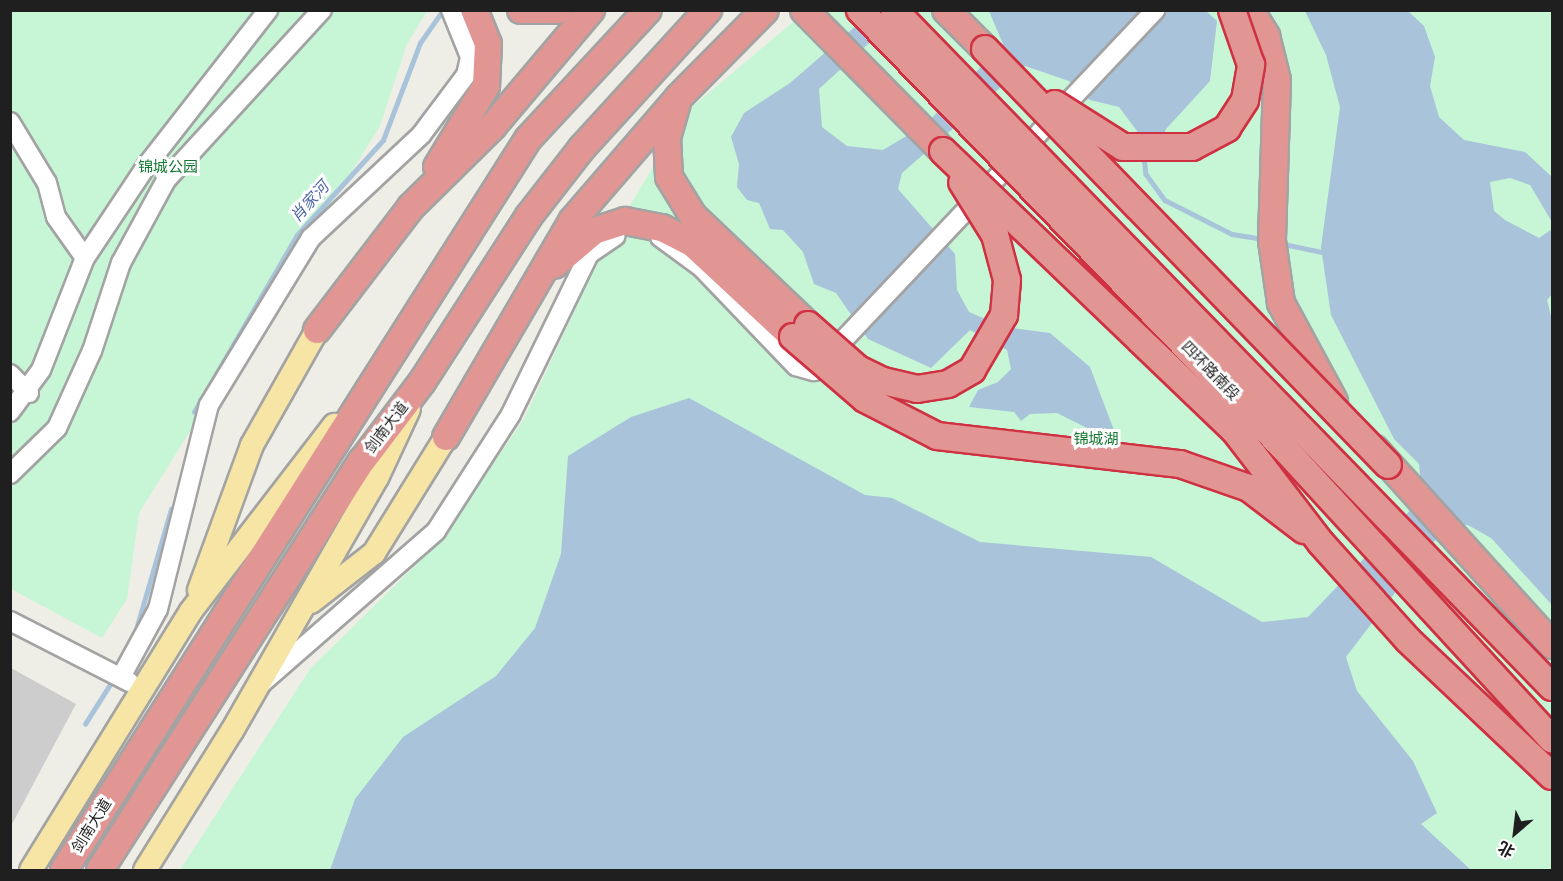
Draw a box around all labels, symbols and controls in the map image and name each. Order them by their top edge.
park label: 锦城公园 [138,159,198,177]
water label: 肖家河 [287,178,333,226]
street label: 四环路南段 [1177,338,1243,404]
street label: 剑南大道 [362,399,412,457]
park label: 锦城湖 [1074,431,1118,449]
street label: 剑南大道 [68,796,116,856]
north arrow [1485,803,1545,863]
text: 北 [1495,837,1518,861]

